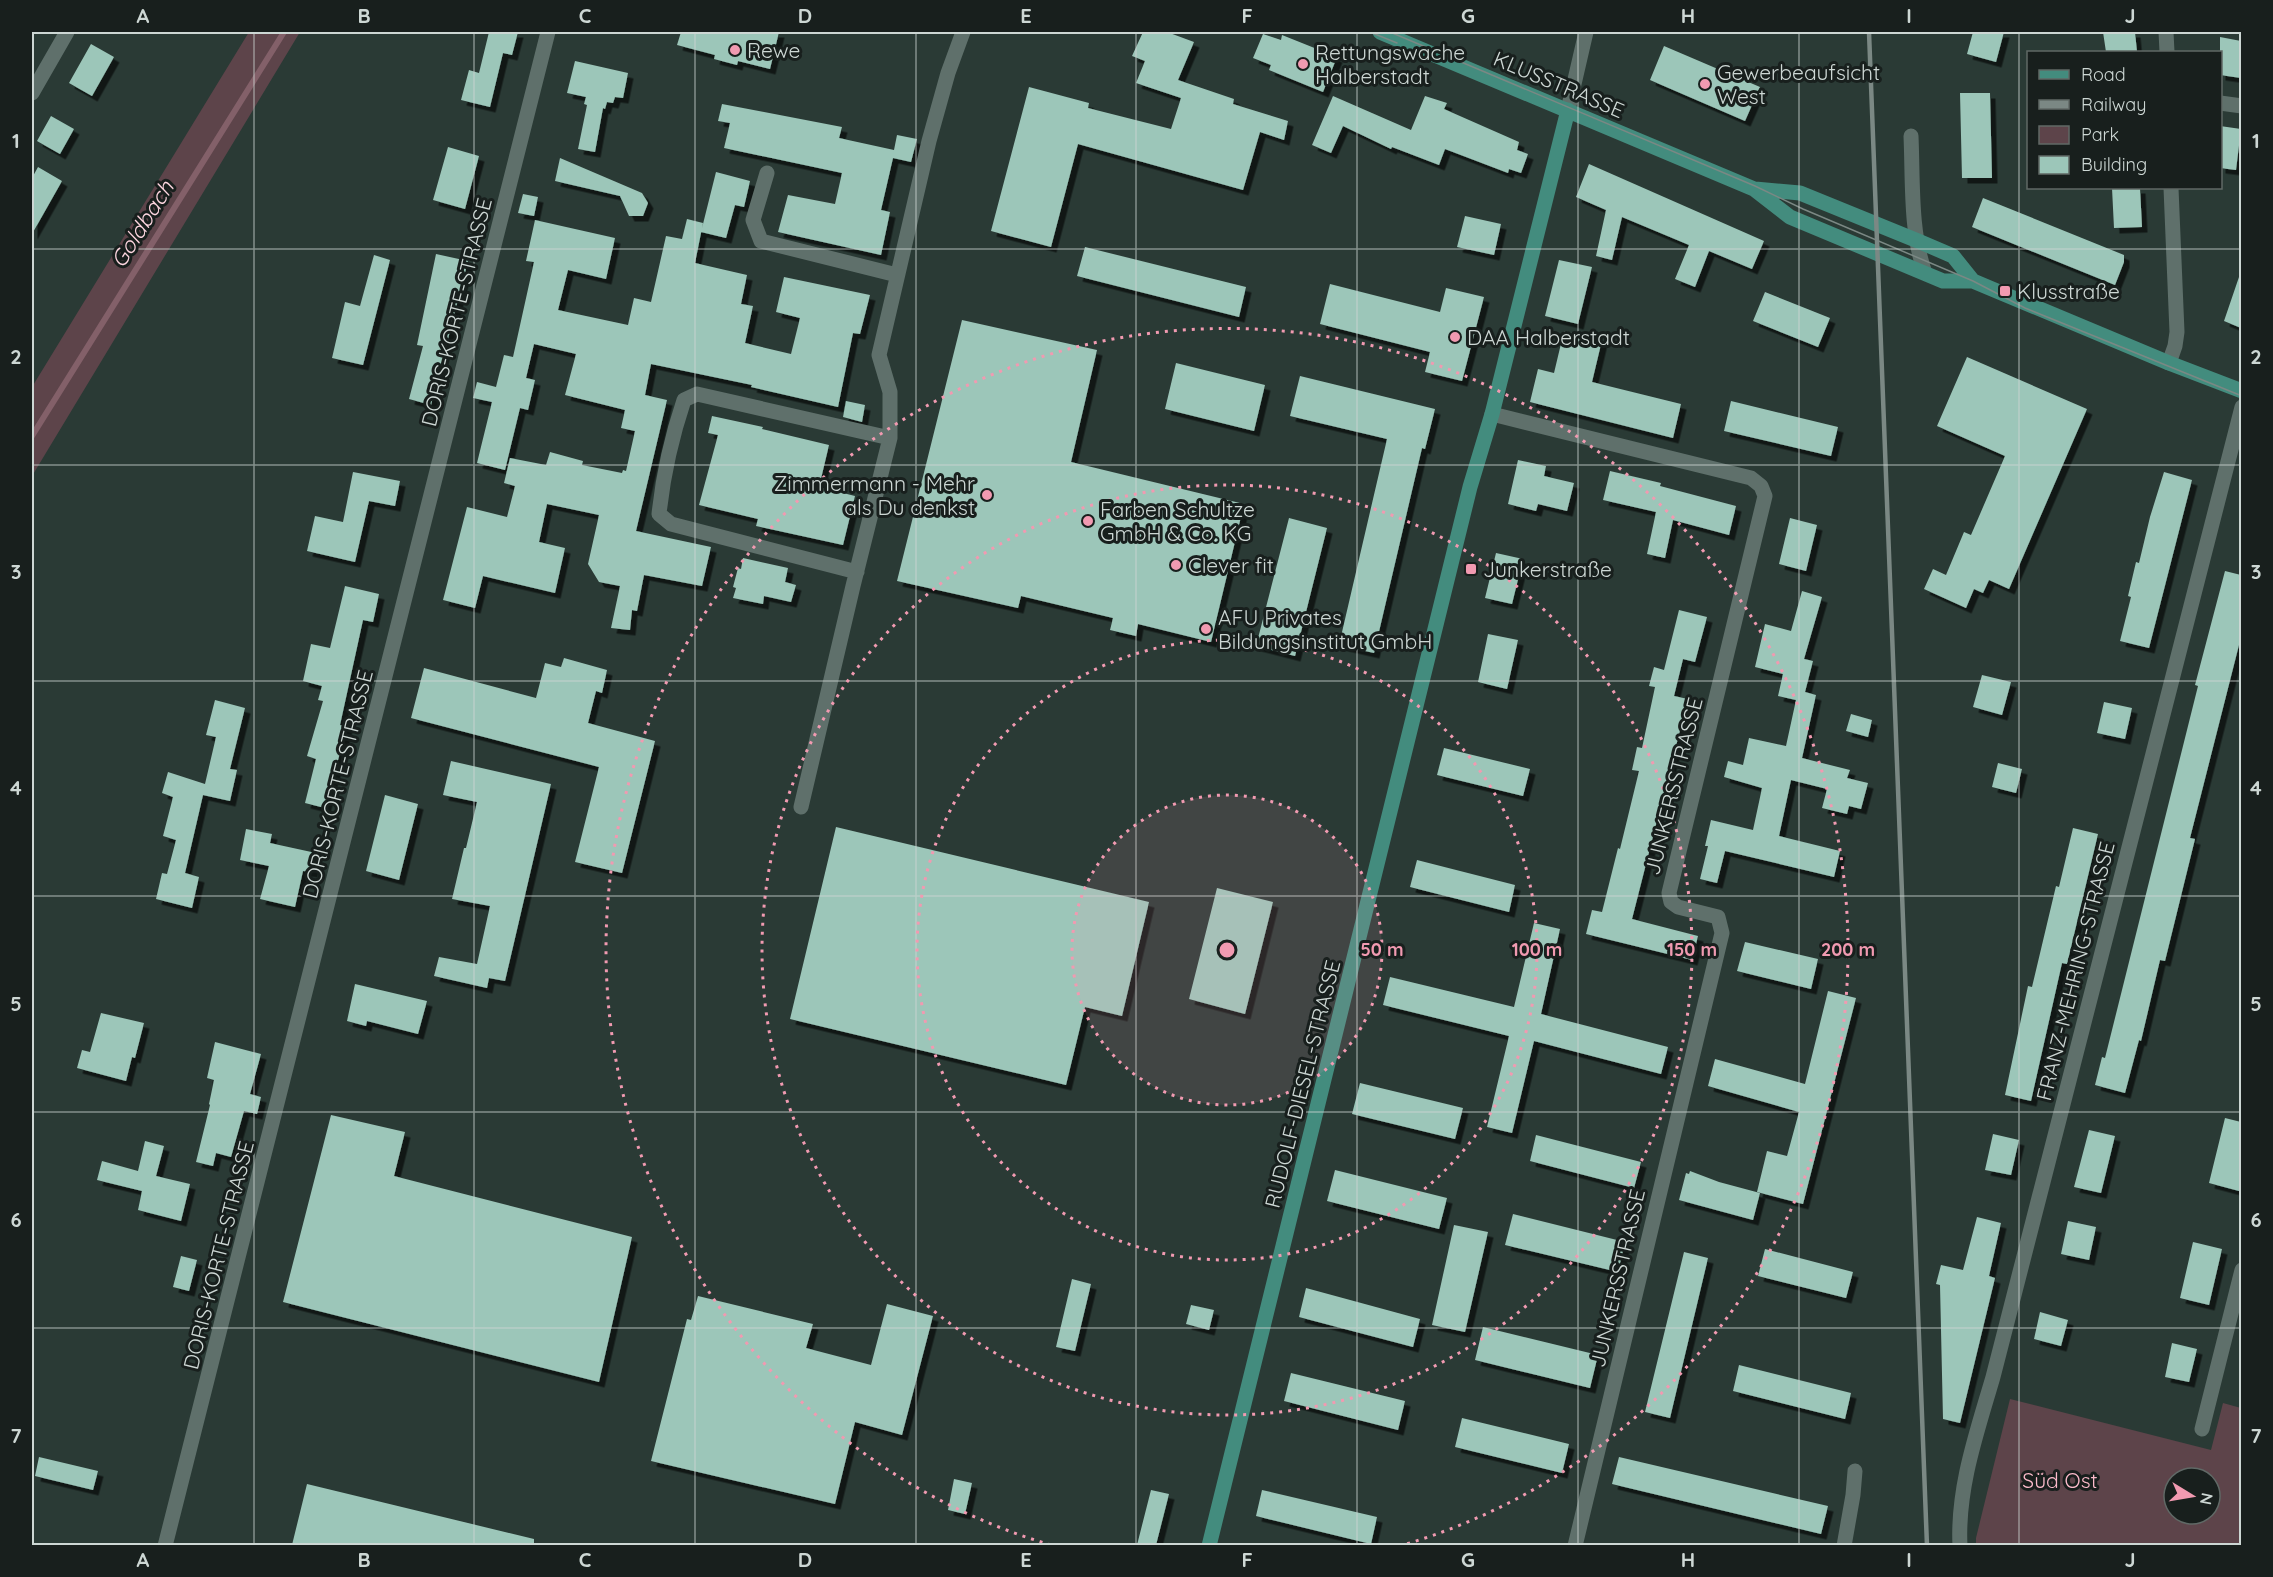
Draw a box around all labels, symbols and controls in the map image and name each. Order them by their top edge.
text: A [137,3,150,28]
text: B [357,3,371,28]
text: C [579,3,592,28]
text: D [798,3,812,28]
text: E [1020,3,1032,28]
text: F [1241,3,1253,28]
text: G [1461,3,1475,28]
text: H [1681,3,1695,28]
text: I [1906,3,1912,28]
text: J [2124,3,2136,28]
place label: Rewe [747,37,801,63]
place label: Rettungswache Halberstadt [1315,39,1465,89]
marker: Rewe [728,43,742,57]
street label: KLUSSTRASSE [1490,45,1628,123]
legend [2027,51,2222,189]
marker: Rettungswache Halberstadt [1296,57,1310,71]
place label: Gewerbeaufsicht West [1717,59,1880,109]
text: Road [2081,63,2126,86]
marker: Gewerbeaufsicht West [1698,77,1712,91]
text: Railway [2081,93,2147,116]
text: Park [2081,123,2119,146]
text: 1 [12,128,20,153]
text: 1 [2252,128,2260,153]
text: Building [2081,153,2147,176]
water label: Goldbach [104,175,180,273]
street label: DORIS-KORTE-STRASSE [415,195,497,429]
place label: Klusstraße [2017,278,2120,304]
marker: Klusstraße [1998,284,2012,298]
place label: DAA Halberstadt [1467,324,1630,350]
marker: DAA Halberstadt [1448,330,1462,344]
text: 2 [10,344,22,369]
text: 2 [2250,344,2262,369]
place label: Zimmermann - Mehr als Du denkst [774,470,975,520]
marker: Zimmermann - Mehr als Du denkst [980,488,994,502]
place label: Farben Schultze GmbH & Co. KG [1100,496,1255,546]
marker: Farben Schultze GmbH & Co. KG [1081,514,1095,528]
place label: Clever fit [1188,552,1274,578]
place label: Junkerstraße [1483,556,1612,582]
marker: Clever fit [1169,558,1183,572]
text: 3 [11,559,21,584]
text: 3 [2251,559,2261,584]
marker: Junkerstraße [1464,562,1478,576]
place label: AFU Privates Bildungsinstitut GmbH [1218,604,1432,654]
marker: AFU Privates Bildungsinstitut GmbH [1199,622,1213,636]
street label: DORIS-KORTE-STRASSE [296,667,378,901]
street label: JUNKERSSTRASSE [1638,695,1708,877]
text: 4 [10,775,22,800]
text: 4 [2250,775,2262,800]
street label: FRANZ-MEHRING-STRASSE [2030,839,2120,1103]
text: 50 m [1360,938,1404,961]
text: 100 m [1512,938,1562,961]
text: 150 m [1667,938,1717,961]
text: 200 m [1821,938,1875,961]
centre of rings [1217,940,1237,960]
street label: RUDOLF-DIESEL-STRASSE [1259,957,1345,1211]
text: 5 [10,991,22,1016]
text: 5 [2250,991,2262,1016]
street label: DORIS-KORTE-STRASSE [177,1138,259,1372]
street label: JUNKERSSTRASSE [1584,1186,1650,1370]
text: 6 [10,1207,22,1232]
text: 6 [2250,1207,2262,1232]
text: 7 [11,1423,22,1448]
text: 7 [2251,1423,2262,1448]
north arrow [2162,1466,2222,1526]
park label: Süd Ost [2022,1467,2098,1493]
text: N [2196,1491,2218,1507]
text: A [137,1547,150,1572]
text: B [357,1547,371,1572]
text: C [579,1547,592,1572]
text: D [798,1547,812,1572]
text: E [1020,1547,1032,1572]
text: F [1241,1547,1253,1572]
text: G [1461,1547,1475,1572]
text: H [1681,1547,1695,1572]
text: I [1906,1547,1912,1572]
text: J [2124,1547,2136,1572]

